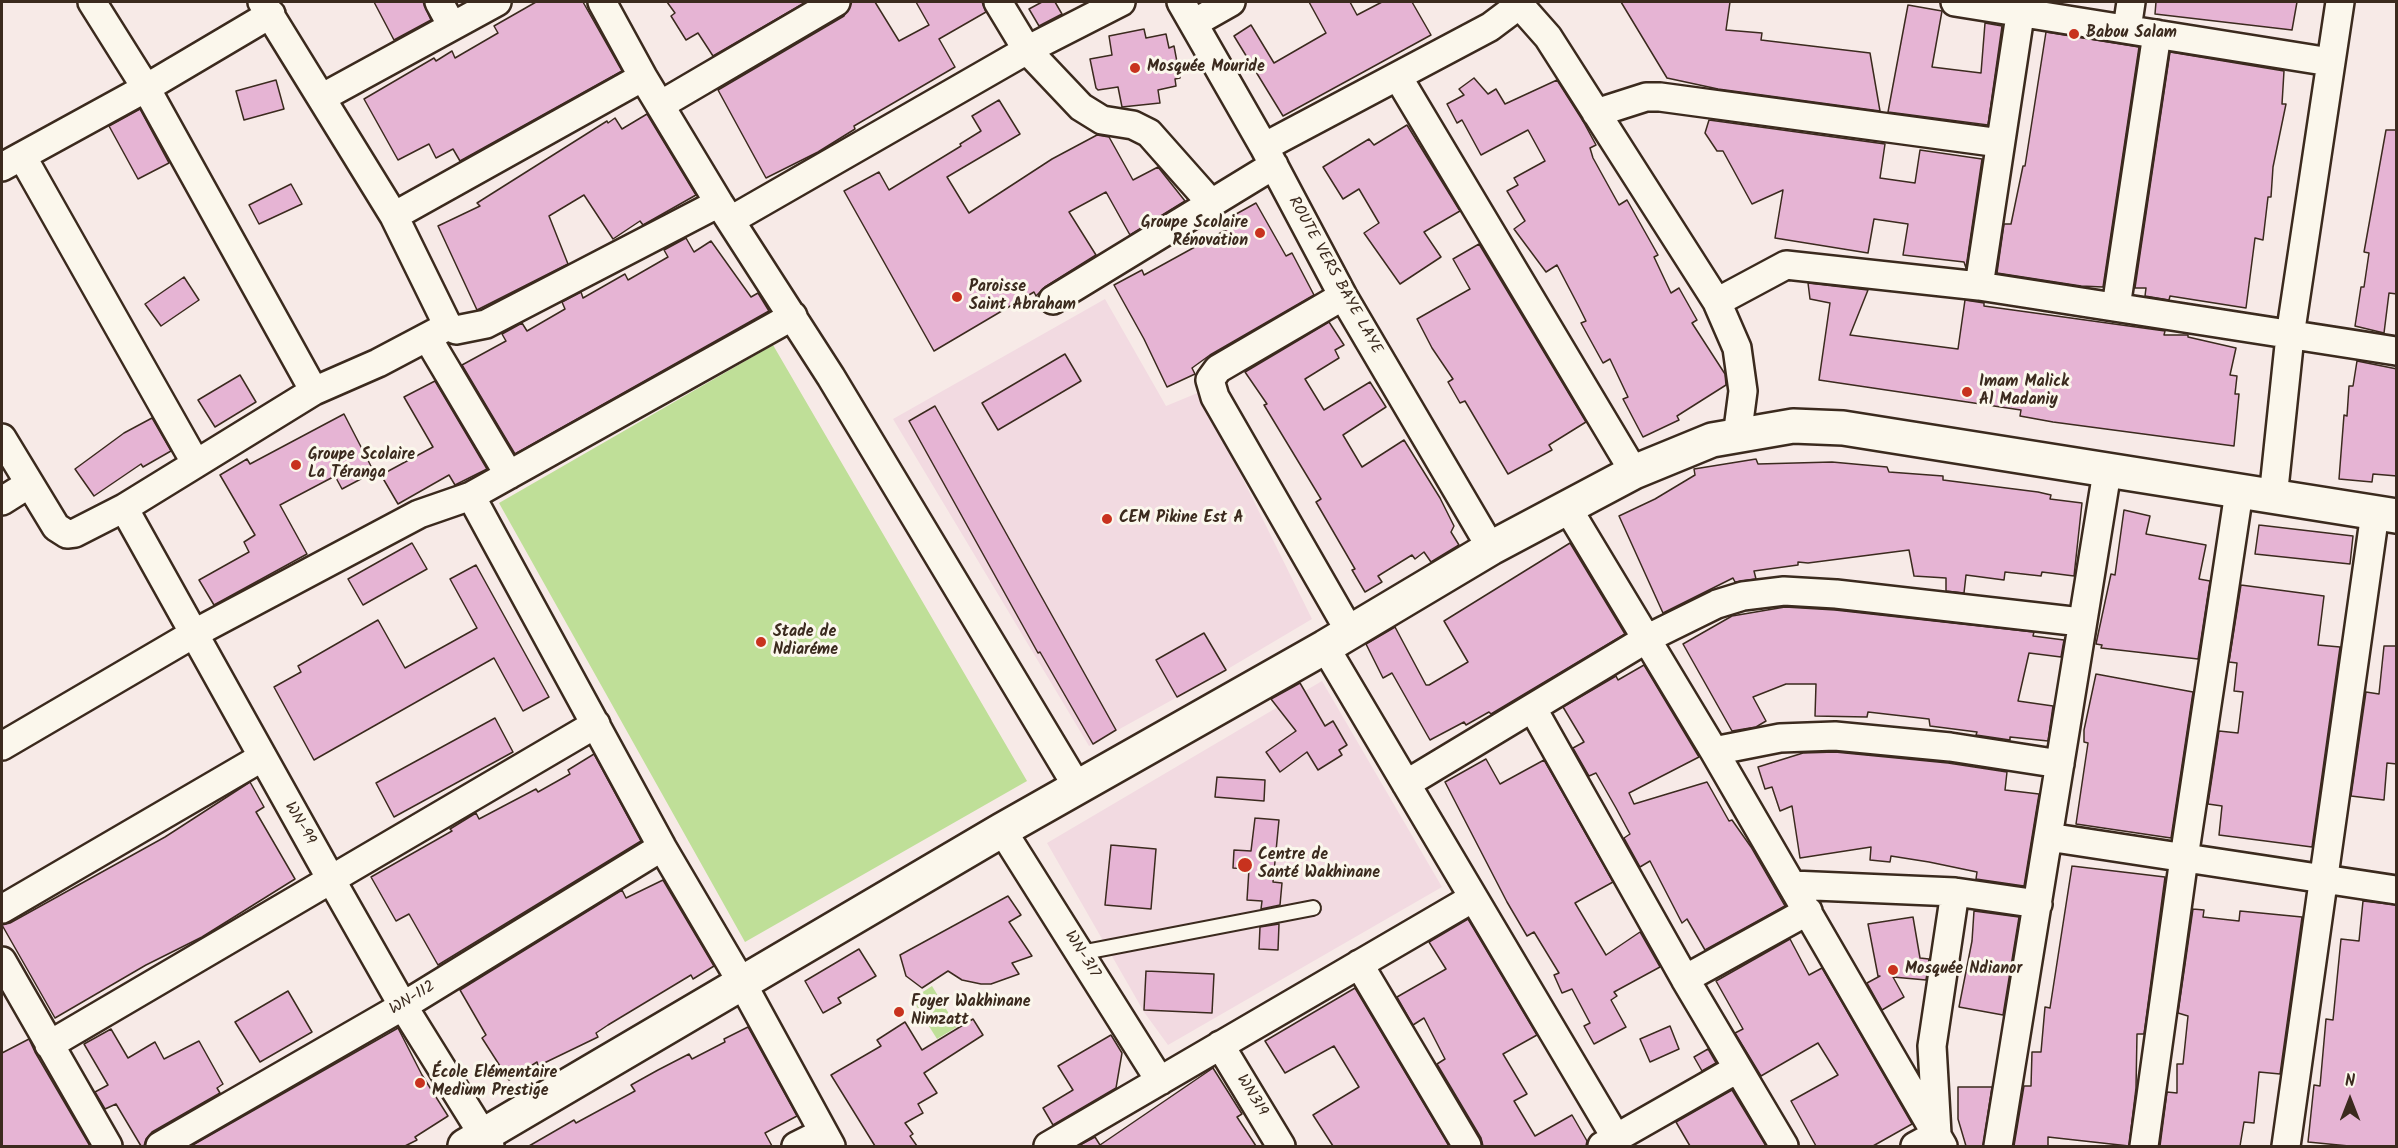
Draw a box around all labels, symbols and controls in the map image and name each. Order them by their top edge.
place label: Babou Salam [2086,24,2177,44]
marker: Babou Salam [2067,27,2081,41]
place label: Mosquée Mouride [1147,58,1265,78]
marker: Mosquée Mouride [1128,61,1142,75]
street label: ROUTE VERS BAYE LAYE [1283,194,1385,358]
place label: Groupe Scolaire Rénovation [1141,214,1248,252]
marker: Groupe Scolaire Rénovation [1253,226,1267,240]
place label: Paroisse Saint Abraham [969,278,1076,316]
marker: Paroisse Saint Abraham [950,290,964,304]
place label: Imam Malick Al Madaniy [1979,373,2069,411]
marker: Imam Malick Al Madaniy [1960,385,1974,399]
place label: Groupe Scolaire La Téranga [308,446,415,484]
marker: Groupe Scolaire La Téranga [289,458,303,472]
place label: CEM Pikine Est A [1119,509,1244,529]
marker: CEM Pikine Est A [1100,512,1114,526]
place label: Stade de Ndiaréme [773,623,838,661]
marker: Stade de Ndiaréme [754,635,768,649]
street label: WN-99 [279,799,319,849]
place label: Centre de Santé Wakhinane [1258,846,1380,884]
marker: Centre de Santé Wakhinane [1236,856,1254,874]
street label: WN-317 [1059,928,1103,982]
place label: Mosquée Ndianor [1905,960,2022,980]
marker: Mosquée Ndianor [1886,963,1900,977]
street label: WN-112 [387,978,439,1020]
place label: Foyer Wakhinane Nimzatt [911,993,1031,1031]
marker: Foyer Wakhinane Nimzatt [892,1005,906,1019]
place label: École Elémentaire Medium Prestige [432,1064,557,1102]
text: N [2345,1069,2355,1094]
north arrow [2320,1070,2380,1130]
street label: WN319 [1231,1072,1271,1120]
marker: École Elémentaire Medium Prestige [413,1076,427,1090]

